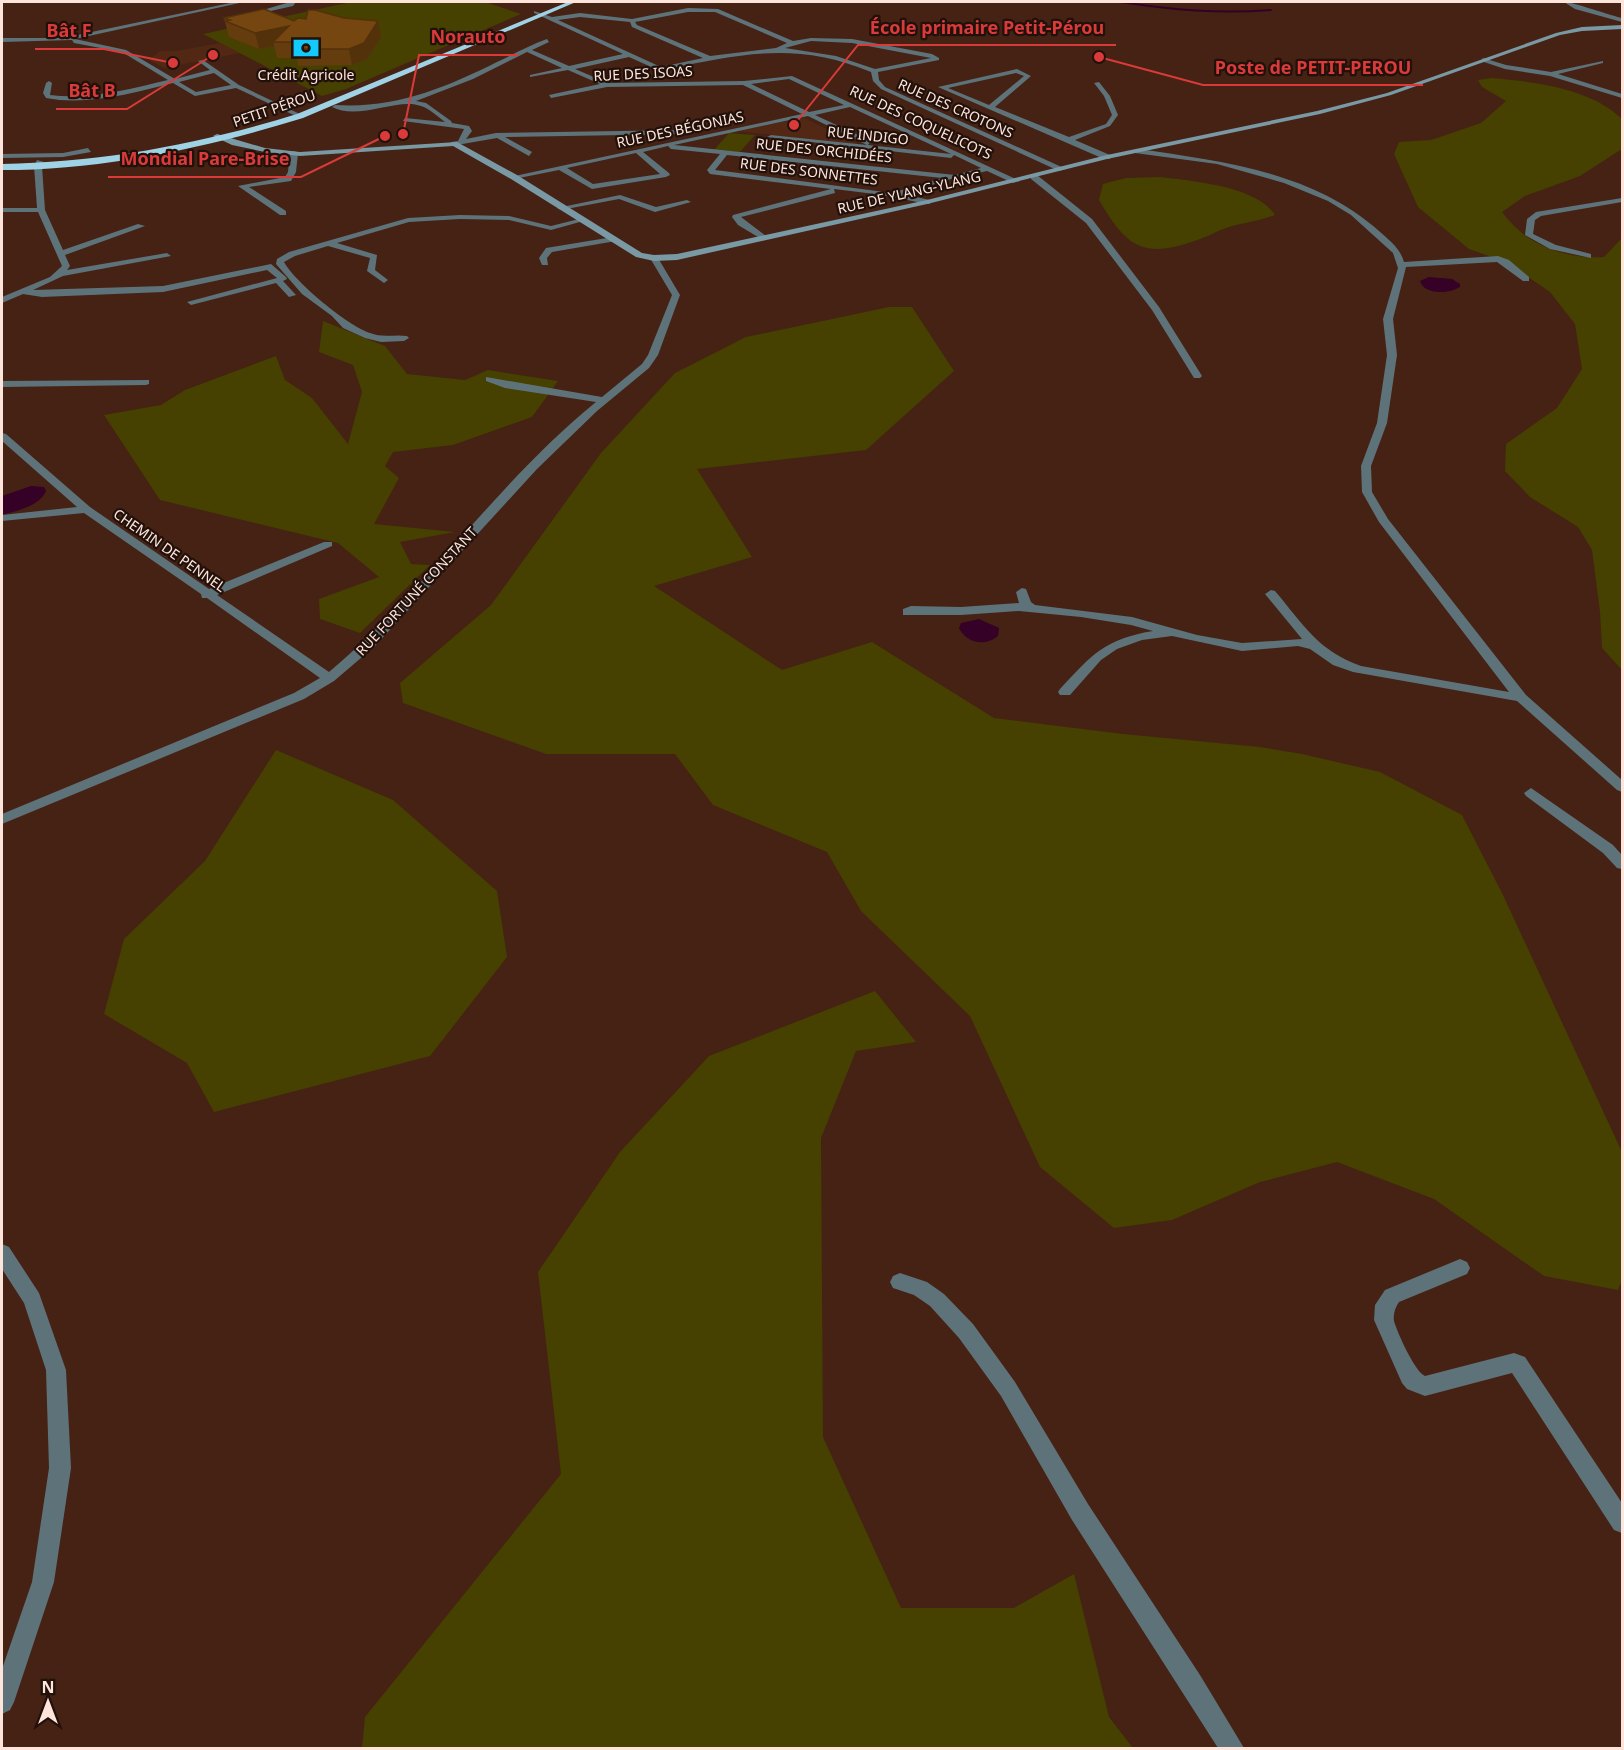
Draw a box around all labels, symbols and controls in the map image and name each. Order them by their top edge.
callout: École primaire Petit-Pérou [858,9,1116,45]
callout: Bât F [35,13,104,49]
text: École primaire Petit-Pérou [870,15,1104,39]
text: Bât F [46,18,92,42]
callout: Norauto [419,19,518,55]
text: Norauto [430,24,506,48]
bank icon: Crédit Agricole [291,33,321,63]
callout: Poste de PETIT-PEROU [1203,49,1423,85]
text: Poste de PETIT-PEROU [1215,55,1411,79]
street label: RUE DES ISOAS [593,61,693,85]
place label: Crédit Agricole [258,65,355,84]
callout: Bât B [56,73,127,109]
street label: RUE DES CROTONS [895,74,1017,142]
text: Bât B [68,78,116,102]
street label: RUE DES COQUELICOTS [847,81,995,163]
street label: PETIT PÉROU [230,85,318,131]
street label: RUE DES BÉGONIAS [615,106,746,152]
street label: RUE INDIGO [826,121,910,149]
street label: RUE DES ORCHIDÉES [755,133,893,167]
callout: Mondial Pare-Brise [108,141,301,177]
text: Mondial Pare-Brise [121,146,289,170]
street label: RUE DES SONNETTES [739,153,879,189]
street label: RUE DE YLANG-YLANG [835,166,983,218]
street label: CHEMIN DE PENNEL [110,504,230,596]
street label: RUE FORTUNÉ CONSTANT [351,522,481,659]
north arrow [18,1672,78,1732]
text: N [41,1676,55,1698]

